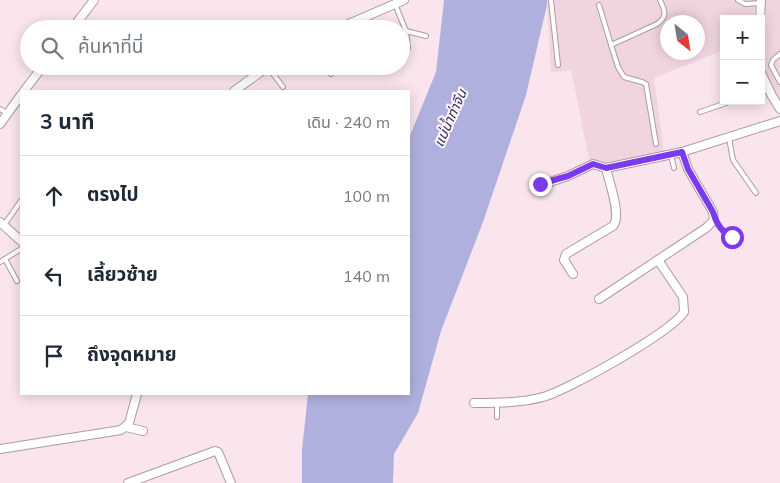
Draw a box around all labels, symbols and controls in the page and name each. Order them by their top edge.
north arrow [660,15,705,60]
map controls [720,15,765,105]
button: + [720,15,765,60]
search box [20,20,410,75]
icon: search [38,34,66,62]
text: ค้นหาที่นี่ [78,34,143,58]
button: − [720,60,765,105]
water label: แม่น้ำท่าจีน [428,85,471,150]
text: 3 นาที [40,108,95,134]
text: เดิน · 240 m [307,112,390,132]
route end [529,173,552,196]
icon: ahead [40,182,68,210]
text: ตรงไป [87,182,139,206]
text: 100 m [343,186,390,206]
route start [721,226,744,249]
icon: left [40,262,68,290]
text: เลี้ยวซ้าย [87,262,158,286]
text: 140 m [343,266,390,286]
icon: arrive [40,342,68,370]
text: ถึงจุดหมาย [87,342,177,366]

